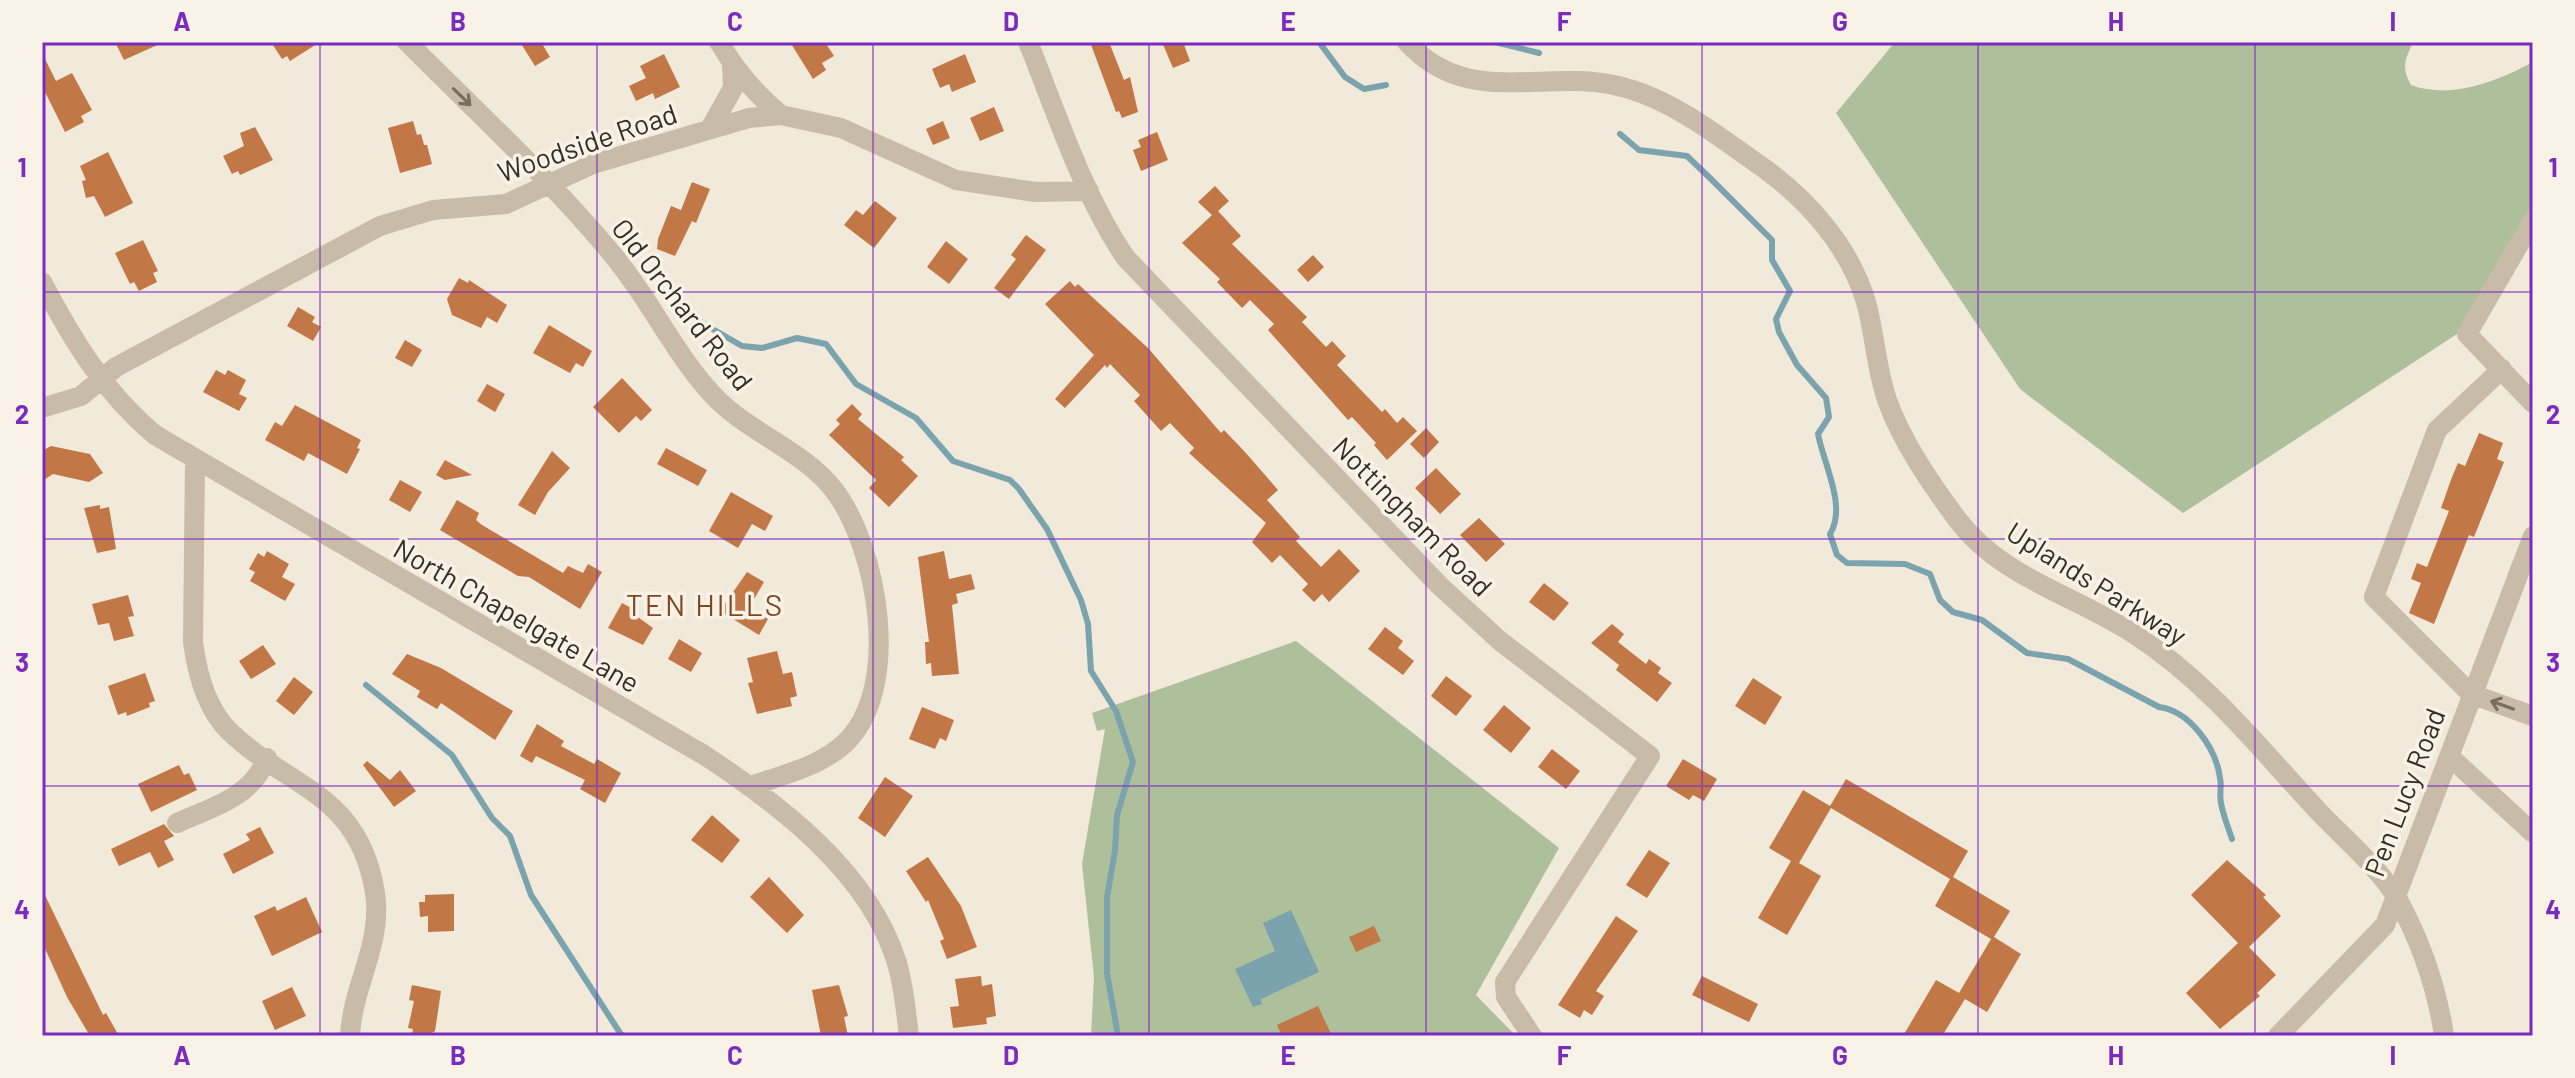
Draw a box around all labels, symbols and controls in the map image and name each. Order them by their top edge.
text: A [173,5,191,36]
text: B [450,5,466,36]
text: C [727,5,743,36]
text: D [1003,5,1019,36]
text: E [1280,5,1296,36]
text: F [1557,5,1572,36]
text: G [1832,5,1848,36]
text: H [2108,5,2124,36]
text: I [2390,5,2396,36]
one-way arrow [452,87,471,106]
street label: Woodside Road [493,95,681,189]
text: 1 [17,151,27,182]
text: 1 [2548,151,2558,182]
street label: Old Orchard Road [605,211,761,397]
text: 2 [15,398,29,429]
text: 2 [2546,398,2560,429]
street label: Nottingham Road [1326,429,1500,603]
street label: Uplands Parkway [2001,514,2193,652]
street label: North Chapelgate Lane [388,531,646,699]
district label: TEN HILLS [626,586,784,622]
text: 3 [15,646,29,677]
text: 3 [2546,646,2560,677]
one-way arrow [2490,697,2515,712]
street label: Pen Lucy Road [2356,703,2452,881]
text: 4 [14,893,30,924]
text: 4 [2545,893,2561,924]
text: A [173,1039,191,1070]
text: B [450,1039,466,1070]
text: C [727,1039,743,1070]
text: D [1003,1039,1019,1070]
text: E [1280,1039,1296,1070]
text: F [1557,1039,1572,1070]
text: G [1832,1039,1848,1070]
text: H [2108,1039,2124,1070]
text: I [2390,1039,2396,1070]

